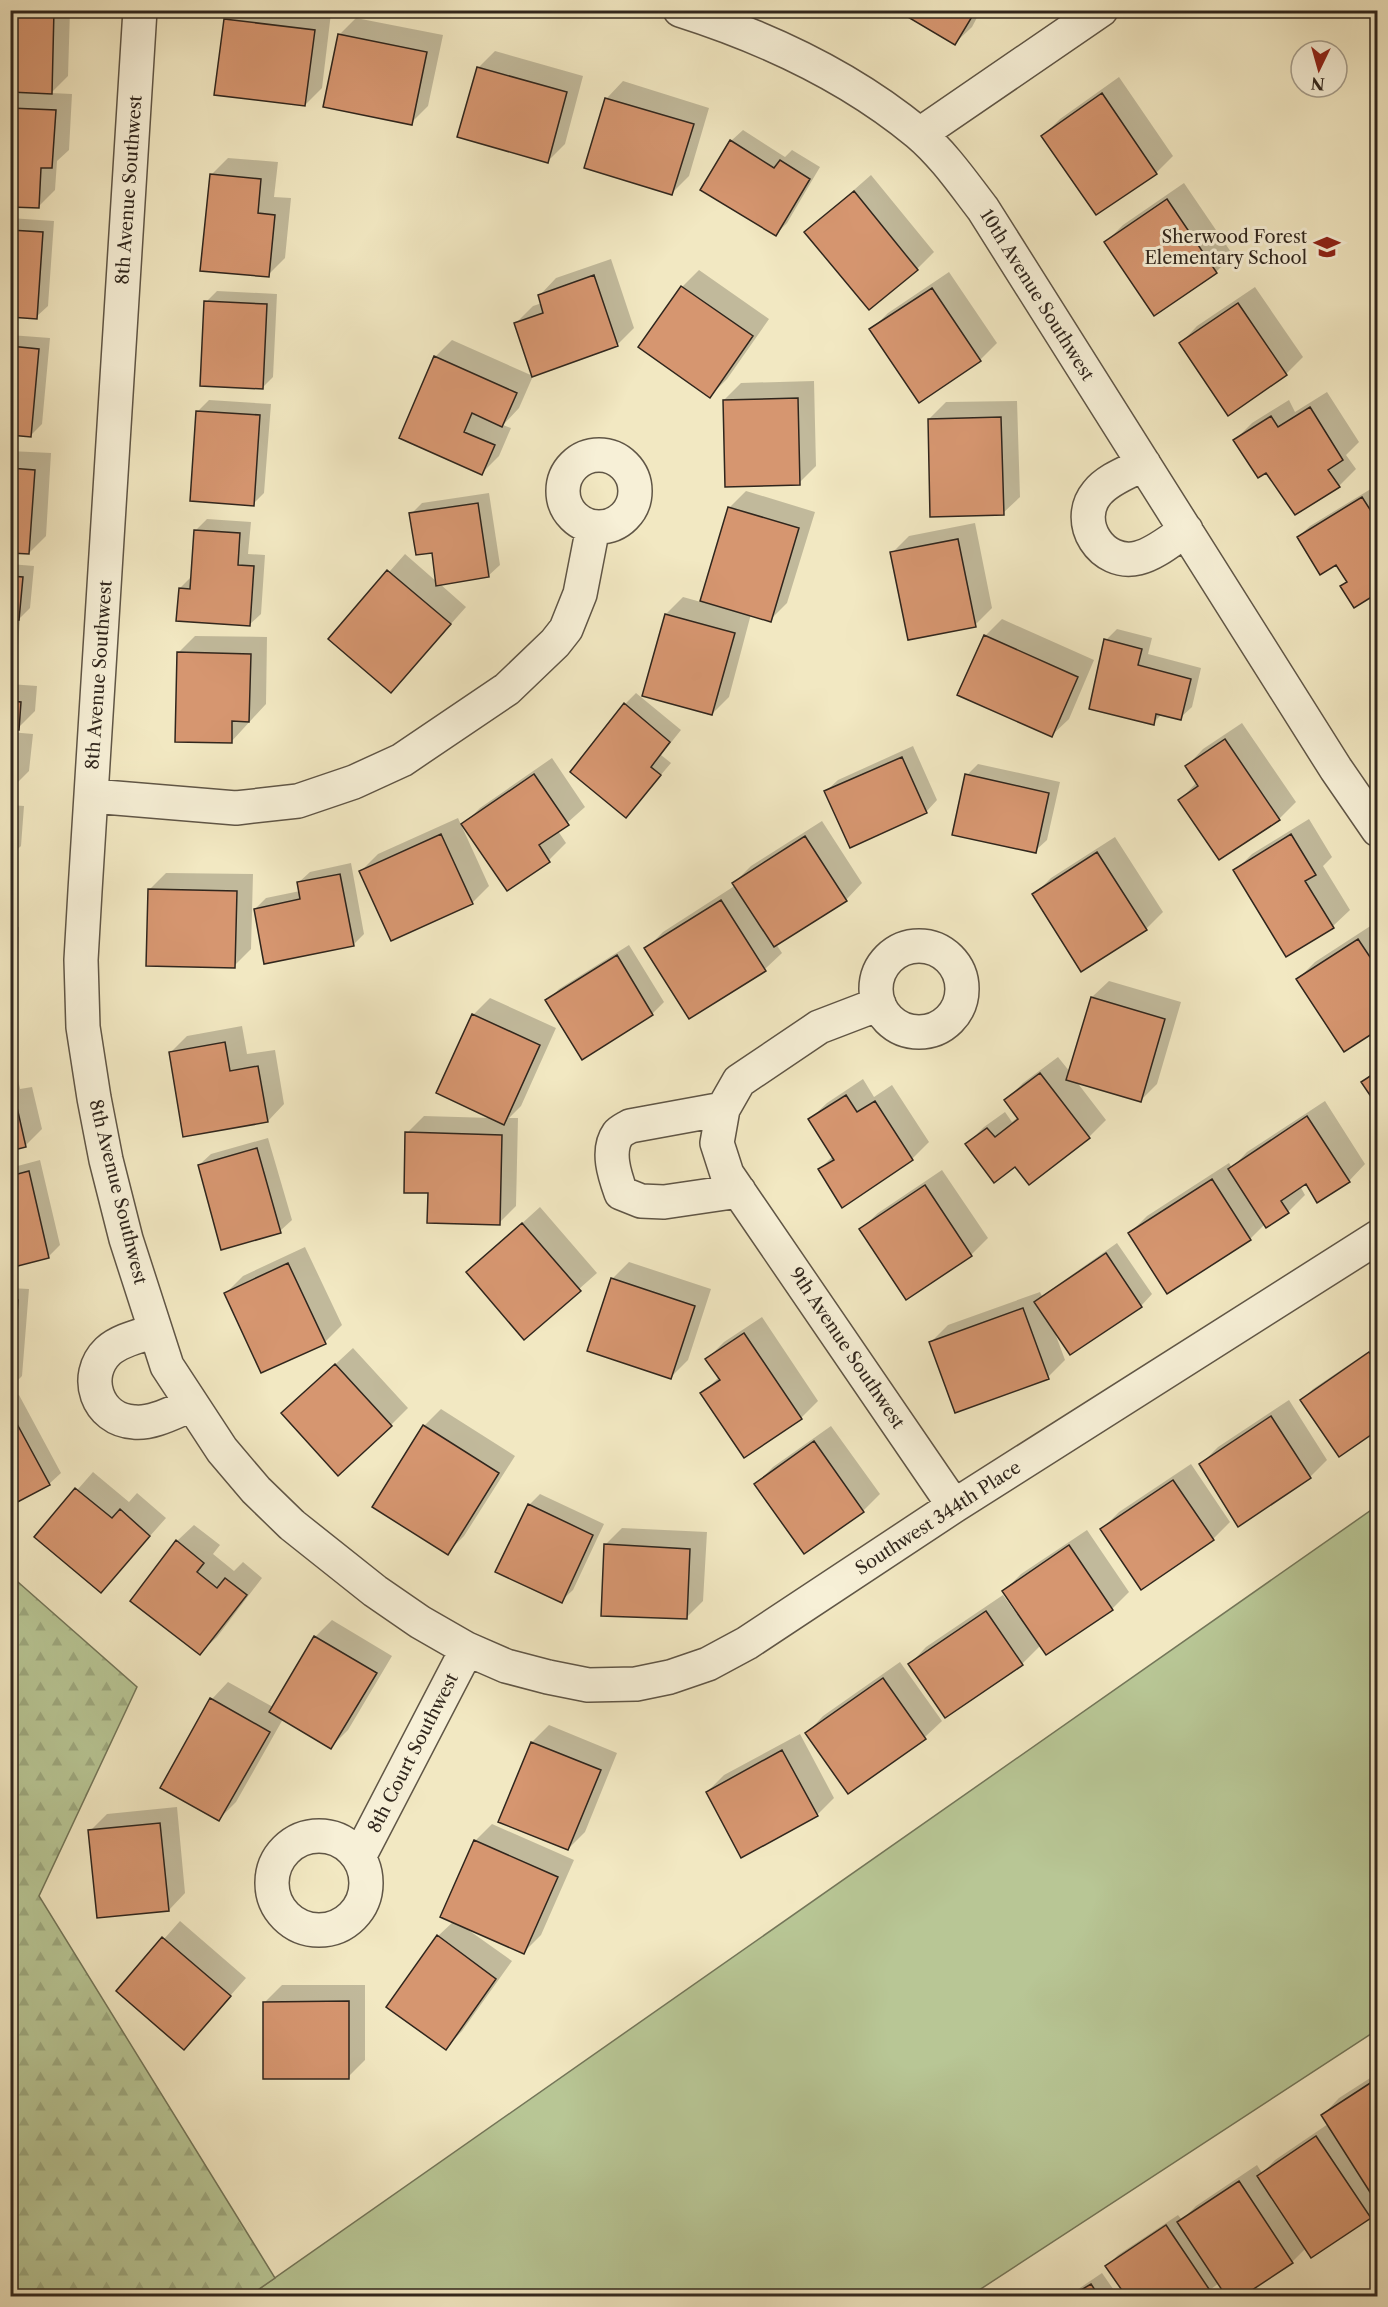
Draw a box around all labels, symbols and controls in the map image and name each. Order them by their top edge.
north arrow [1289,39,1349,99]
text: N [1310,73,1325,95]
street label: 8th Avenue Southwest [111,94,147,285]
street label: 10th Avenue Southwest [975,205,1099,385]
place label: Sherwood Forest Elementary School [1144,226,1308,269]
school or university icon: Sherwood Forest Elementary School [1312,232,1342,262]
street label: 8th Avenue Southwest [81,579,117,770]
street label: 8th Avenue Southwest [84,1097,152,1287]
street label: 9th Avenue Southwest [785,1263,910,1433]
street label: Southwest 344th Place [851,1456,1025,1580]
street label: 8th Court Southwest [363,1669,463,1837]

